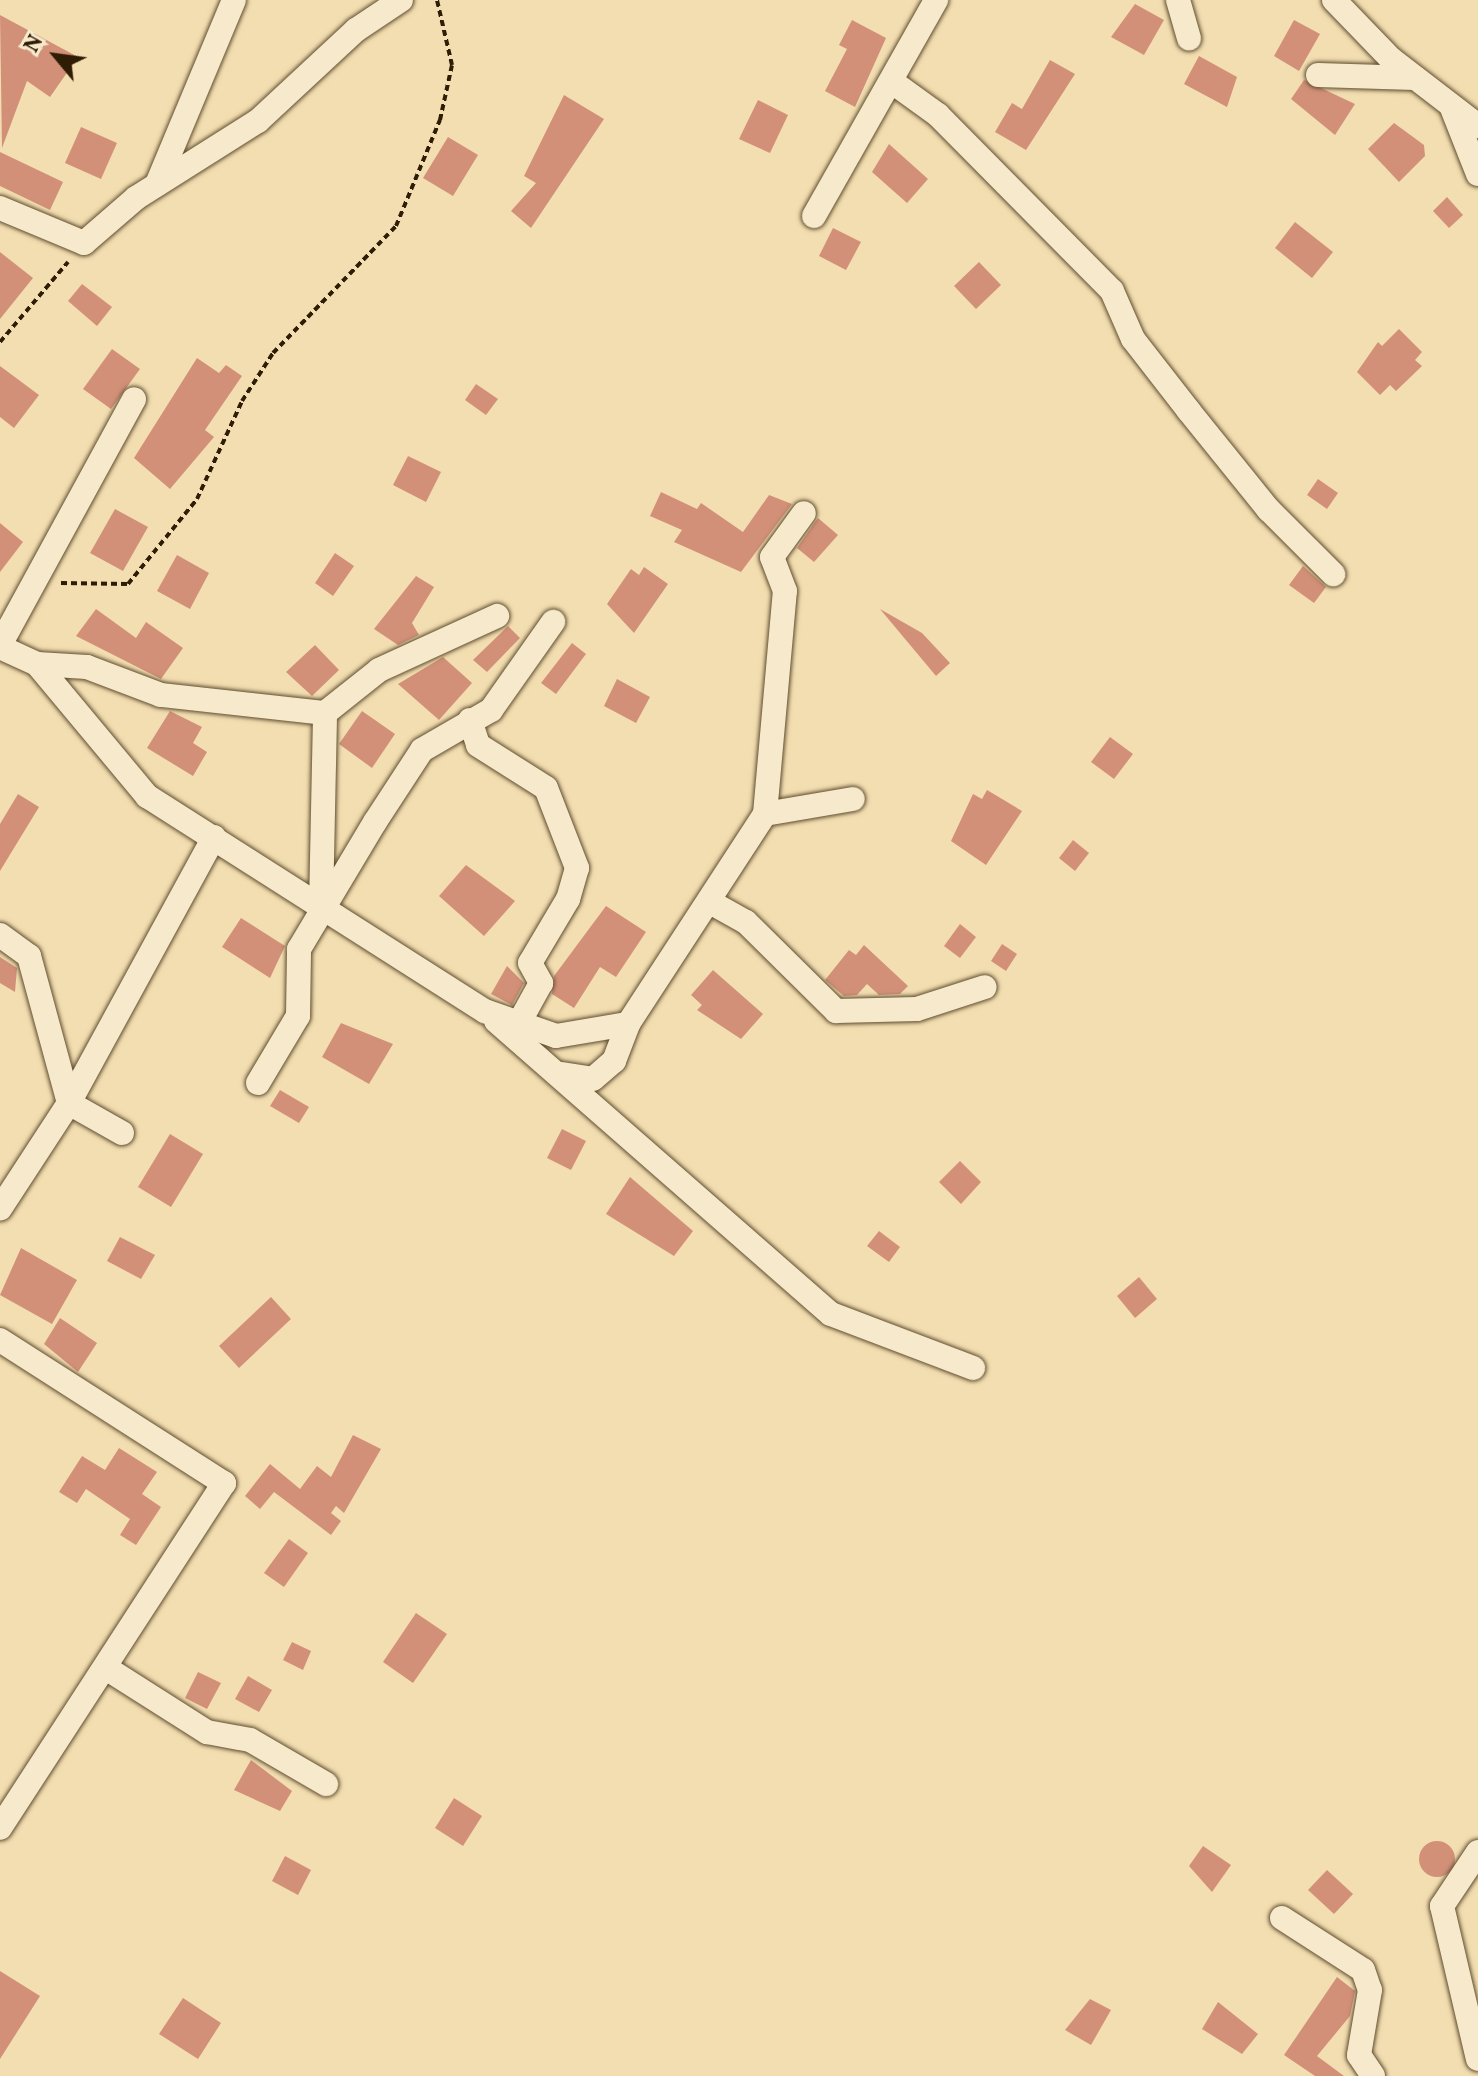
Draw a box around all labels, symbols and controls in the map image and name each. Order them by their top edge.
north arrow [16,16,96,96]
text: N [17,30,52,59]

